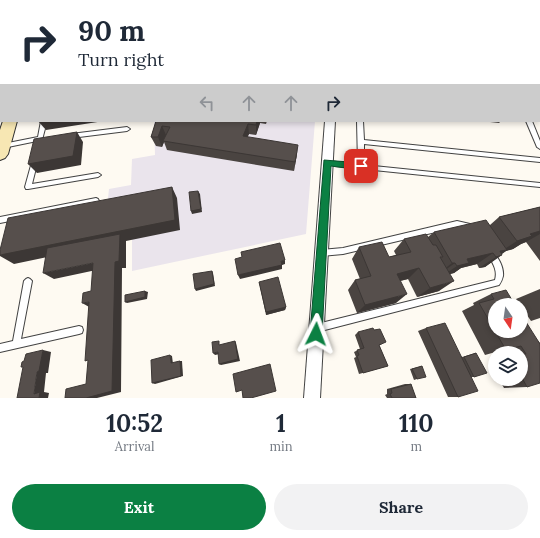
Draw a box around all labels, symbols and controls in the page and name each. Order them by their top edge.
text: 90 m [78,13,145,49]
icon: right [12,16,64,68]
text: Turn right [78,48,164,71]
icon: left [196,92,218,114]
icon: ahead [238,92,260,114]
icon: ahead [280,92,302,114]
icon: right [322,92,344,114]
pin [344,149,378,183]
icon: arrive [350,155,372,177]
north arrow [488,298,528,338]
map controls [488,298,528,386]
position arrow [295,313,337,355]
button: layers [488,346,528,386]
text: 10:52 [106,408,163,439]
text: 1 [276,408,286,439]
text: 110 [399,408,434,439]
text: Arrival [115,438,155,455]
text: min [269,438,293,455]
text: m [410,438,422,455]
button: Exit [12,484,266,530]
button: Share [274,484,528,530]

